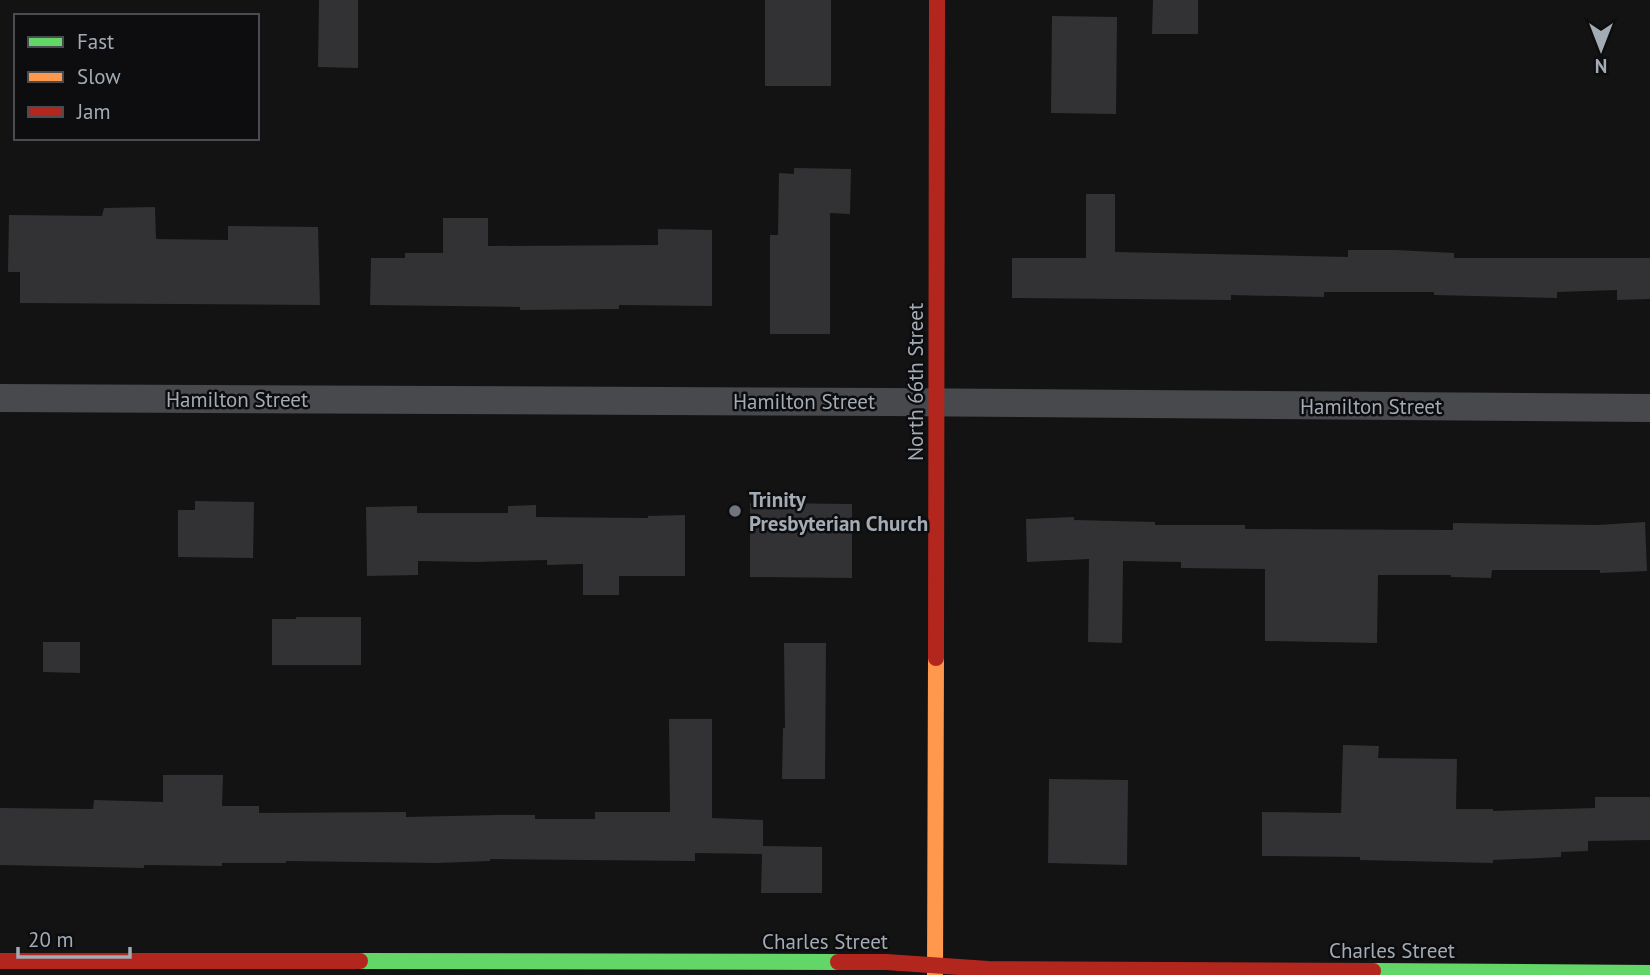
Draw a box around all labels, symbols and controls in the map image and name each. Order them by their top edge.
legend [14,14,259,140]
north arrow [1566,14,1636,84]
text: Fast [77,28,114,55]
text: N [1595,54,1607,78]
text: Slow [77,63,121,90]
text: Jam [76,98,111,125]
street label: North 66th Street [902,303,929,461]
street label: Hamilton Street [166,386,308,413]
street label: Hamilton Street [733,388,875,415]
street label: Hamilton Street [1300,393,1442,420]
place label: Trinity Presbyterian Church [749,486,928,537]
marker: Trinity Presbyterian Church [727,503,743,519]
scale bar [18,916,130,960]
text: 20 m [28,926,74,953]
street label: Charles Street [762,928,888,955]
street label: Charles Street [1329,937,1455,964]

